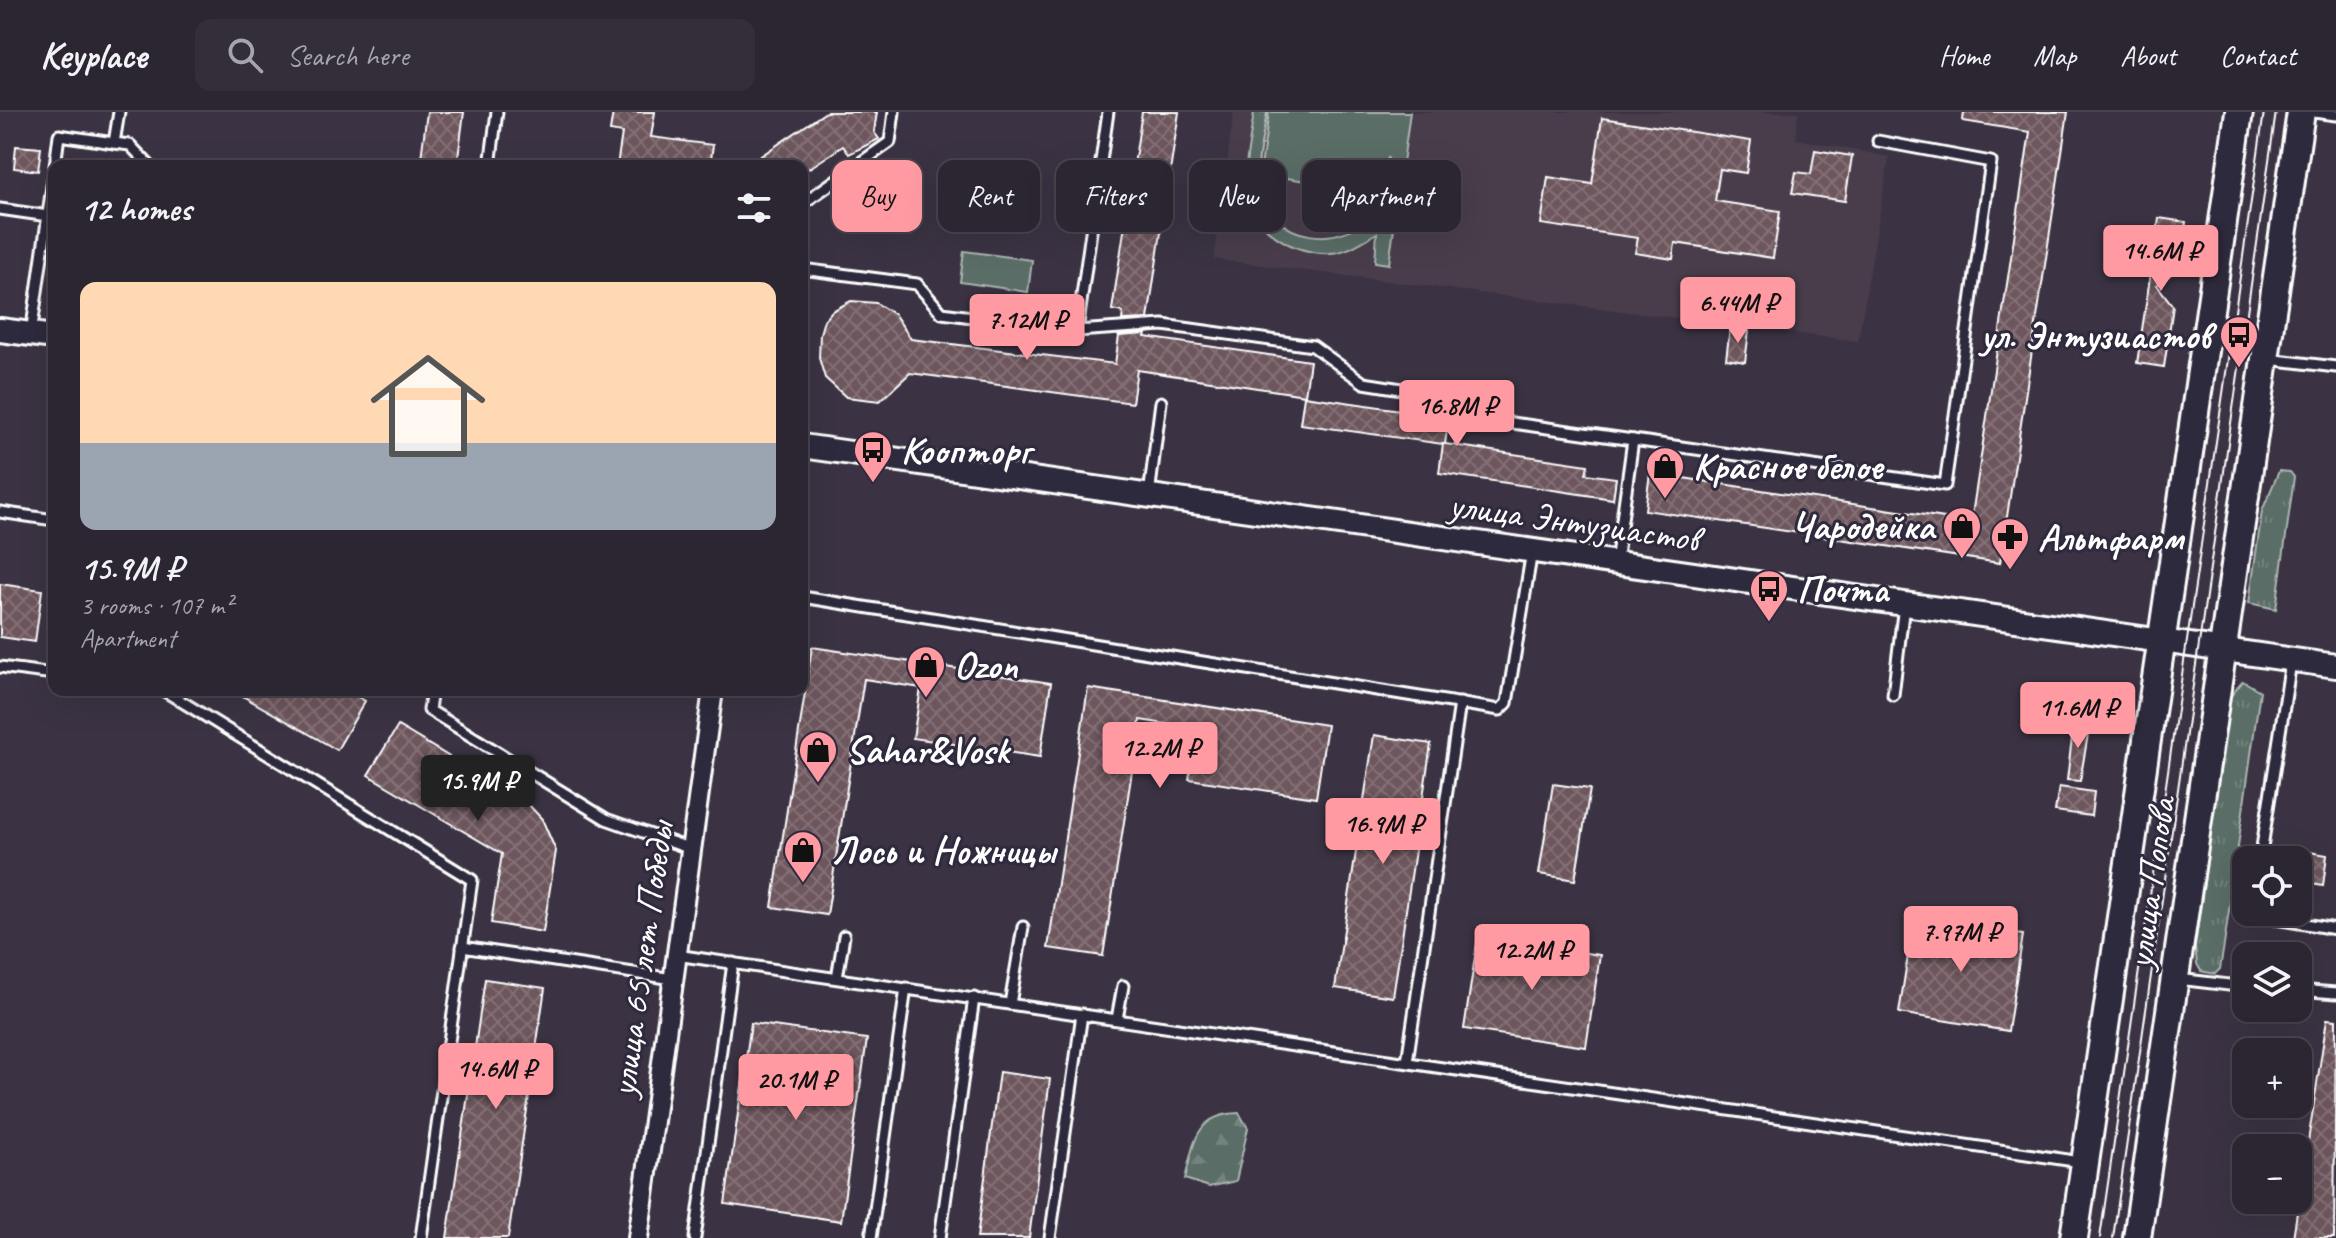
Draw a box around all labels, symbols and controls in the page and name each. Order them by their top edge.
search box [195,19,755,91]
text: Keyplace [40,32,147,79]
icon: search [223,33,267,77]
text: Search here [287,36,409,74]
text: Home [1939,38,1989,73]
text: Map [2033,38,2076,73]
text: About [2120,38,2176,73]
text: Contact [2220,38,2296,73]
chip: Buy [832,160,922,232]
chip: Rent [938,160,1040,232]
chip: Filters [1056,160,1173,232]
chip: New [1189,160,1286,232]
chip: Apartment [1302,160,1461,232]
icon: filters [732,186,776,230]
text: 12 homes [80,187,191,230]
pin: 14.6M ₽ [2087,225,2235,293]
text: 14.6M ₽ [2121,234,2201,267]
pin: 6.44M ₽ [1664,277,1812,345]
text: 6.44M ₽ [1698,286,1778,319]
pin: 7.12M ₽ [953,294,1101,362]
text: 7.12M ₽ [988,303,1066,336]
place label: ул. Энтузиастов [1978,312,2218,359]
bus stop icon: ул. Энтузиастов [2218,314,2260,369]
icon: home [356,334,500,478]
pin: 16.8M ₽ [1383,380,1531,448]
text: 16.8M ₽ [1417,389,1497,422]
place label: Коопторг [901,427,1036,474]
bus stop icon: Коопторг [852,429,894,484]
place label: Красное белое [1693,443,1885,490]
shop icon: Красное белое [1644,445,1686,500]
street label: улица Энтузиастов [1444,480,1708,563]
place label: Чародейка [1790,503,1937,550]
shop icon: Чародейка [1941,505,1983,560]
place label: Альтфарм [2038,514,2186,561]
pharmacy icon: Альтфарм [1989,516,2031,571]
text: 15.9M ₽ [80,546,182,589]
place label: Почта [1797,566,1891,613]
bus stop icon: Почта [1748,568,1790,623]
text: 3 rooms · 107 m² [80,589,232,622]
text: Apartment [80,622,176,655]
place label: Ozon [954,642,1019,689]
shop icon: Ozon [905,644,947,699]
pin: 11.6M ₽ [2004,682,2152,750]
text: 11.6M ₽ [2038,691,2118,724]
pin: 12.2M ₽ [1086,722,1234,790]
place label: Sahar&Vosk [846,727,1012,774]
shop icon: Sahar&Vosk [797,729,839,784]
text: 12.2M ₽ [1121,731,1199,764]
pin: 15.9M ₽ [404,755,552,823]
text: 15.9M ₽ [439,764,517,797]
street label: улица Попова [2115,791,2186,974]
pin: 16.9M ₽ [1309,798,1457,866]
text: 16.9M ₽ [1343,807,1423,840]
street label: улица 65 лет Победы [599,816,684,1102]
place label: Лось и Ножницы [831,827,1058,874]
shop icon: Лось и Ножницы [782,829,824,884]
map controls [2232,846,2312,1214]
button: locate [2232,846,2312,926]
pin: 7.97M ₽ [1887,906,2035,974]
text: 7.97M ₽ [1922,915,2000,948]
pin: 12.2M ₽ [1458,924,1606,992]
text: 12.2M ₽ [1493,933,1571,966]
button: layers [2232,942,2312,1022]
button: + [2232,1038,2312,1118]
pin: 14.6M ₽ [422,1043,570,1111]
text: 14.6M ₽ [456,1052,536,1085]
pin: 20.1M ₽ [722,1054,870,1122]
text: 20.1M ₽ [757,1063,835,1096]
button: − [2232,1134,2312,1214]

